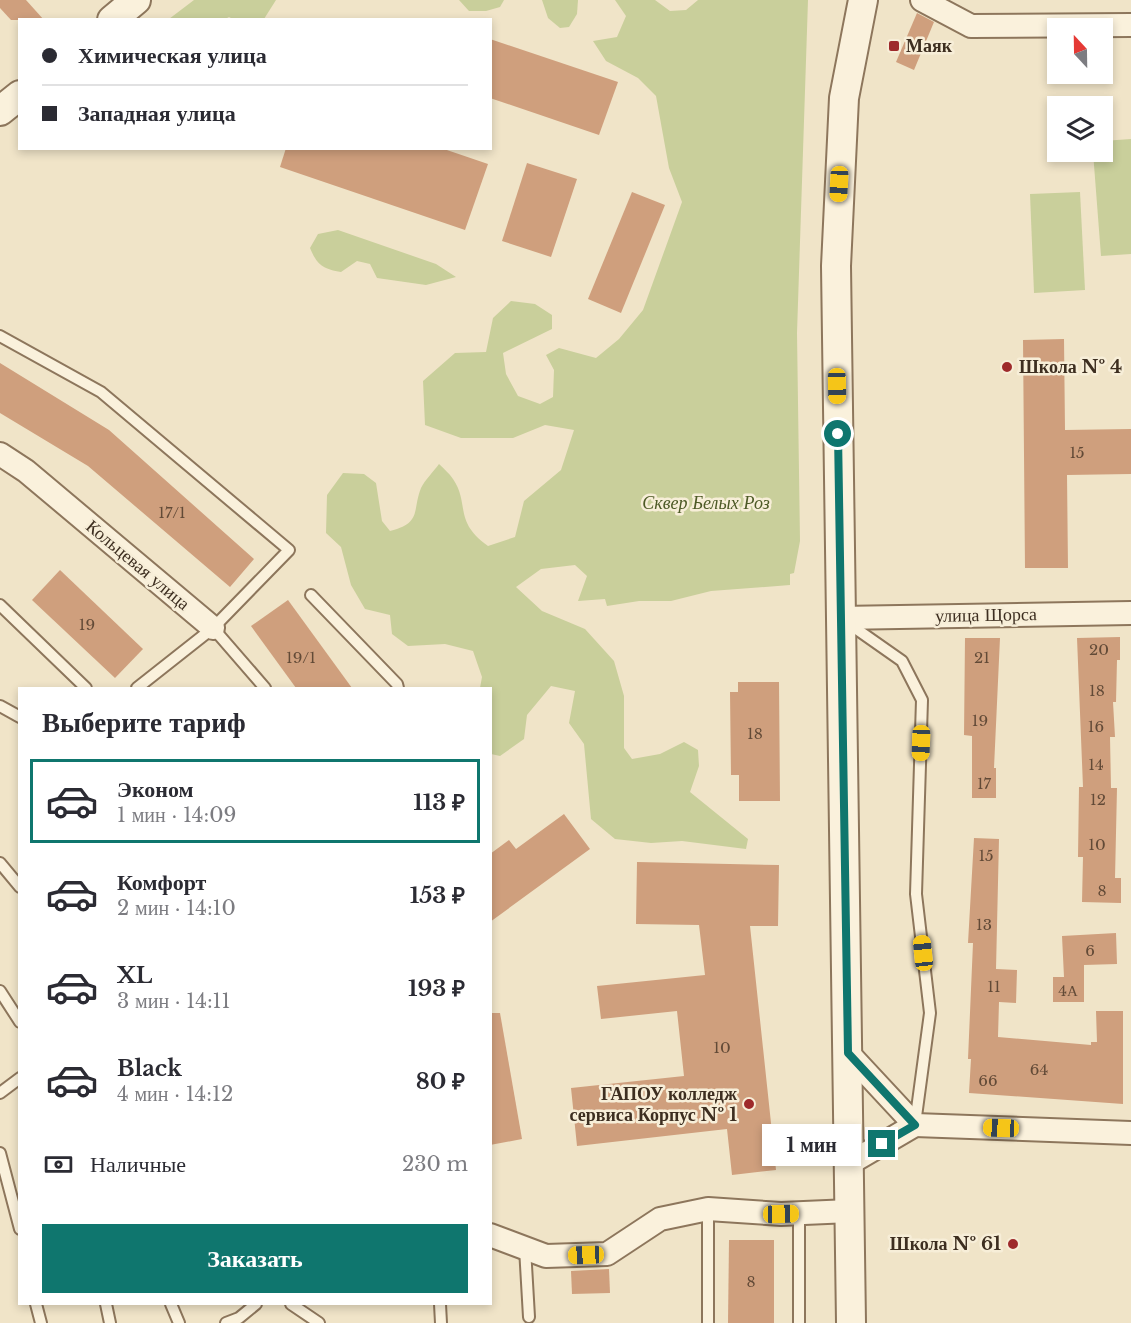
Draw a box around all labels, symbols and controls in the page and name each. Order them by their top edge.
north arrow [1047,18,1113,84]
map controls [1047,18,1113,162]
place label: Маяк [906,35,953,57]
marker: Маяк [887,39,901,53]
text: Химическая улица [78,42,267,69]
button: layers [1047,96,1113,162]
text: Западная улица [78,100,236,127]
car [829,166,849,202]
place label: Школа № 4 [1019,356,1122,378]
marker: Школа № 4 [1000,360,1014,374]
car [828,368,846,404]
route start [824,420,851,447]
house number: 15 [1069,443,1085,462]
park label: Сквер Белых Роз [642,492,770,514]
house number: 17/1 [158,503,186,522]
street label: Кольцевая улица [82,515,194,615]
street label: улица Щорса [935,603,1037,627]
house number: 19 [79,615,95,634]
house number: 20 [1089,640,1109,659]
house number: 19/1 [286,648,316,667]
house number: 21 [974,648,990,667]
house number: 18 [1089,681,1105,700]
text: Выберите тариф [42,706,246,739]
house number: 19 [972,711,988,730]
house number: 16 [1088,717,1104,736]
house number: 18 [747,724,763,743]
car [911,725,931,761]
house number: 14 [1088,755,1104,774]
icon: car [45,774,99,828]
house number: 17 [977,774,992,793]
text: Эконом [117,776,194,803]
text: 113 ₽ [413,789,465,816]
house number: 12 [1090,790,1106,809]
text: 1 мин · 14:09 [117,803,236,827]
house number: 10 [1088,835,1106,854]
house number: 15 [978,846,994,865]
icon: car [45,867,99,921]
text: Комфорт [117,869,206,896]
house number: 8 [1097,881,1107,900]
text: 153 ₽ [410,882,465,909]
text: 2 мин · 14:10 [117,896,236,920]
house number: 13 [976,915,992,934]
car [912,934,934,972]
house number: 6 [1085,941,1095,960]
icon: car [45,960,99,1014]
text: XL [117,962,152,989]
text: 193 ₽ [408,975,465,1002]
house number: 11 [987,977,1001,996]
house number: 4А [1058,981,1078,1000]
text: 3 мин · 14:11 [117,989,230,1013]
house number: 10 [713,1038,731,1057]
icon: car [45,1053,99,1107]
text: Black [117,1055,182,1082]
house number: 64 [1030,1060,1048,1079]
text: 80 ₽ [416,1068,465,1095]
house number: 66 [978,1071,998,1090]
text: 4 мин · 14:12 [117,1082,233,1106]
place label: ГАПОУ колледж сервиса Корпус № 1 [569,1083,738,1126]
marker: ГАПОУ колледж сервиса Корпус № 1 [742,1097,756,1111]
car [983,1118,1019,1138]
callout: 1 мин [762,1123,861,1165]
route end [868,1130,895,1157]
text: 1 мин [786,1133,837,1157]
icon: cash [42,1148,75,1181]
text: Наличные [90,1151,186,1178]
text: 230 m [402,1152,468,1176]
car [763,1205,799,1223]
button: Заказать [42,1224,468,1293]
place label: Школа № 61 [890,1233,1001,1255]
marker: Школа № 61 [1006,1237,1020,1251]
car [568,1245,604,1265]
house number: 8 [746,1272,756,1291]

